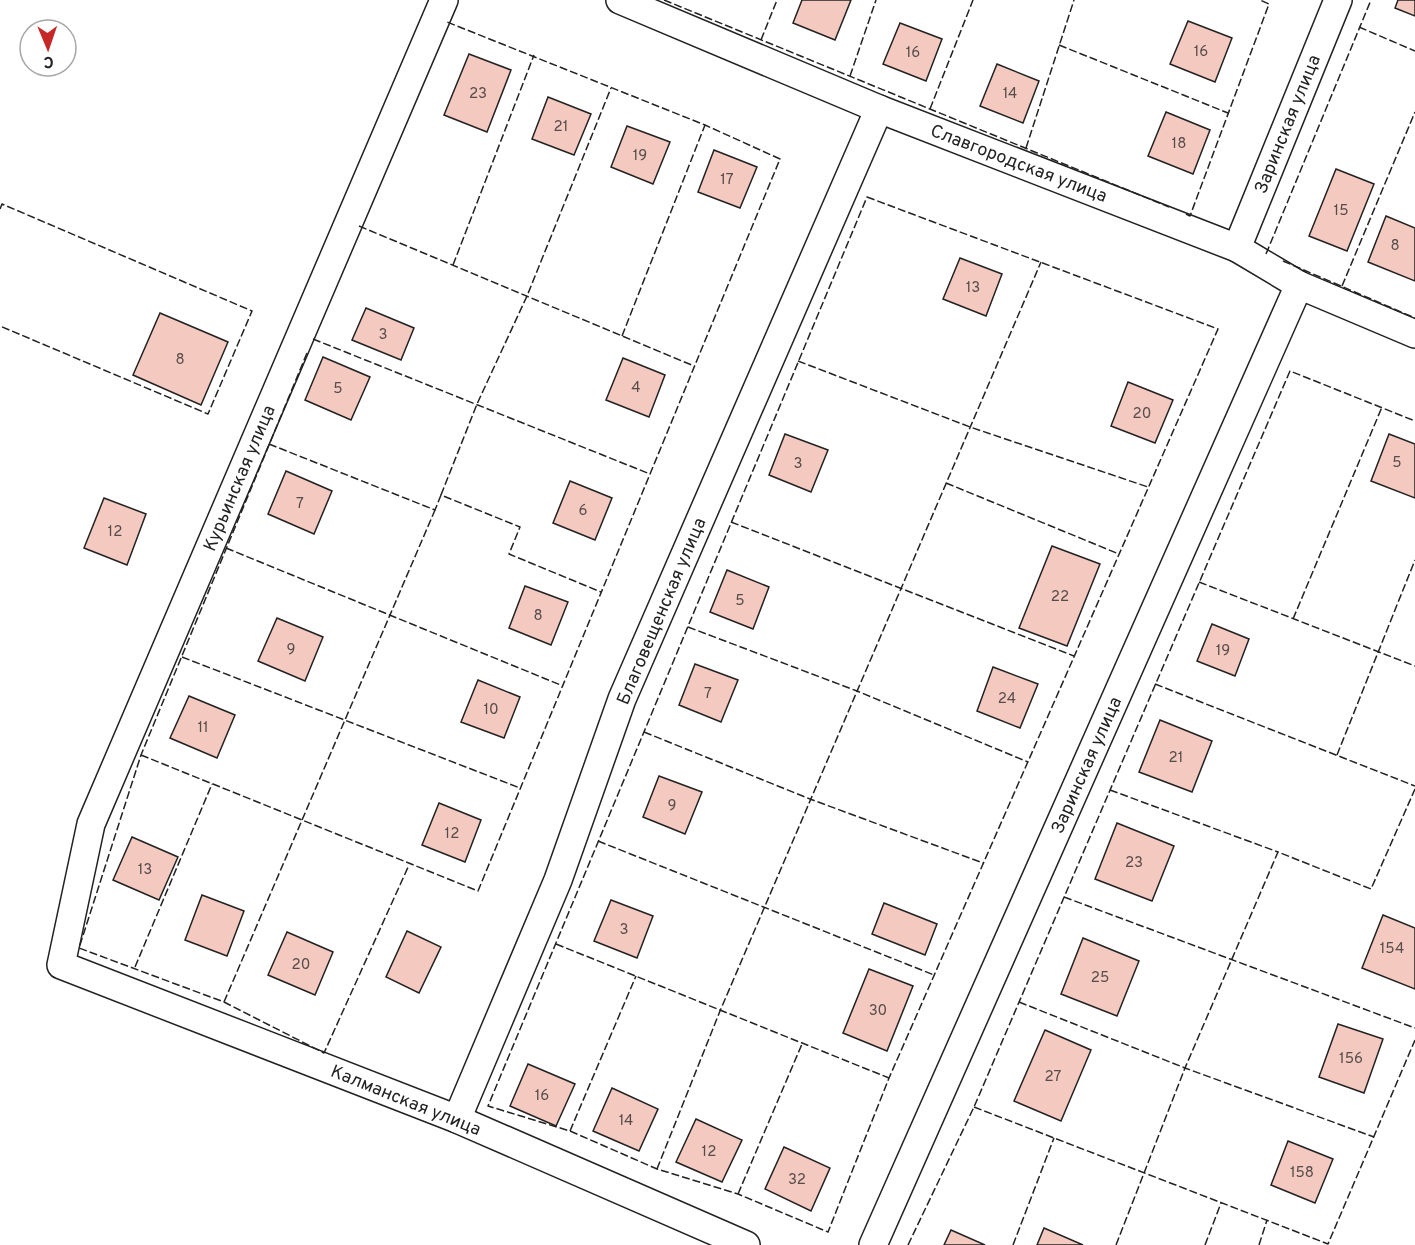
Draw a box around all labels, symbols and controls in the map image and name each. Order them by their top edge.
north arrow [18,18,78,78]
house number: 16 [1194,43,1208,62]
house number: 16 [906,44,920,63]
text: С [43,51,54,71]
street label: Заринская улица [1250,52,1327,197]
house number: 23 [469,85,487,104]
house number: 14 [1003,85,1017,104]
house number: 21 [554,118,568,137]
street label: Славгородская улица [927,120,1110,209]
house number: 18 [1172,135,1186,154]
house number: 19 [633,147,647,166]
house number: 17 [720,171,734,190]
house number: 15 [1334,202,1348,221]
house number: 8 [1390,237,1400,256]
house number: 13 [966,279,980,298]
house number: 3 [378,326,388,345]
house number: 8 [175,351,185,370]
house number: 4 [631,379,641,398]
house number: 5 [333,380,343,399]
street label: Курьинская улица [199,402,282,555]
house number: 20 [1133,405,1151,424]
house number: 5 [1392,454,1402,473]
house number: 3 [793,455,803,474]
house number: 7 [296,495,304,514]
house number: 6 [579,502,588,521]
street label: Благовещенская улица [612,515,712,709]
house number: 12 [108,523,122,542]
house number: 22 [1051,588,1069,607]
house number: 5 [735,592,745,611]
house number: 8 [533,607,543,626]
house number: 9 [287,641,295,660]
house number: 19 [1216,642,1230,661]
house number: 7 [704,685,712,704]
house number: 24 [998,690,1016,709]
street label: Заринская улица [1047,693,1128,838]
house number: 10 [483,701,499,720]
house number: 11 [197,719,209,738]
house number: 21 [1169,749,1183,768]
house number: 9 [668,797,676,816]
house number: 12 [445,825,459,844]
house number: 23 [1125,854,1143,873]
house number: 13 [138,861,152,880]
house number: 3 [619,921,629,940]
house number: 154 [1380,940,1404,959]
house number: 20 [292,956,310,975]
house number: 25 [1091,969,1109,988]
house number: 30 [869,1002,887,1021]
house number: 156 [1339,1050,1363,1069]
street label: Калманская улица [327,1061,484,1142]
house number: 27 [1045,1068,1062,1087]
house number: 16 [535,1087,549,1106]
house number: 14 [619,1112,633,1131]
house number: 12 [702,1143,716,1162]
house number: 158 [1290,1164,1314,1183]
house number: 32 [788,1171,806,1190]

